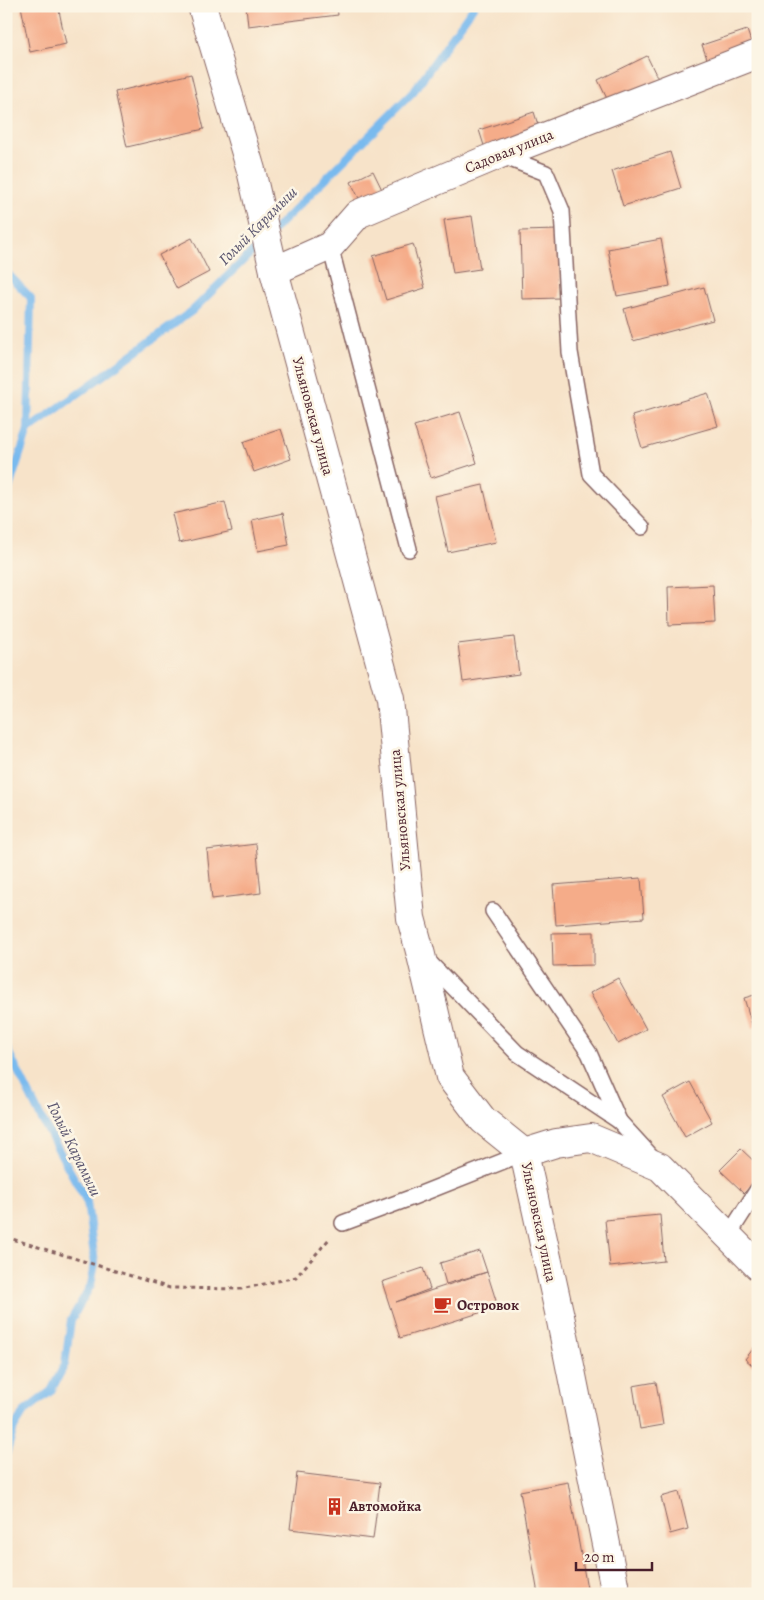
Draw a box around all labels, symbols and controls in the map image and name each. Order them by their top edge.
street label: Садовая улица [462,124,556,178]
water label: Голый Карамыш [214,182,302,270]
street label: Ульяновская улица [288,355,338,478]
street label: Ульяновская улица [385,748,415,872]
water label: Голый Карамыш [42,1098,107,1200]
street label: Ульяновская улица [517,1160,561,1284]
cafe icon: Островок [433,1295,453,1315]
place label: Островок [457,1295,519,1315]
building icon: Автомойка [325,1496,345,1516]
place label: Автомойка [348,1496,422,1516]
scale bar [576,1540,653,1572]
text: 20 m [584,1547,615,1567]

